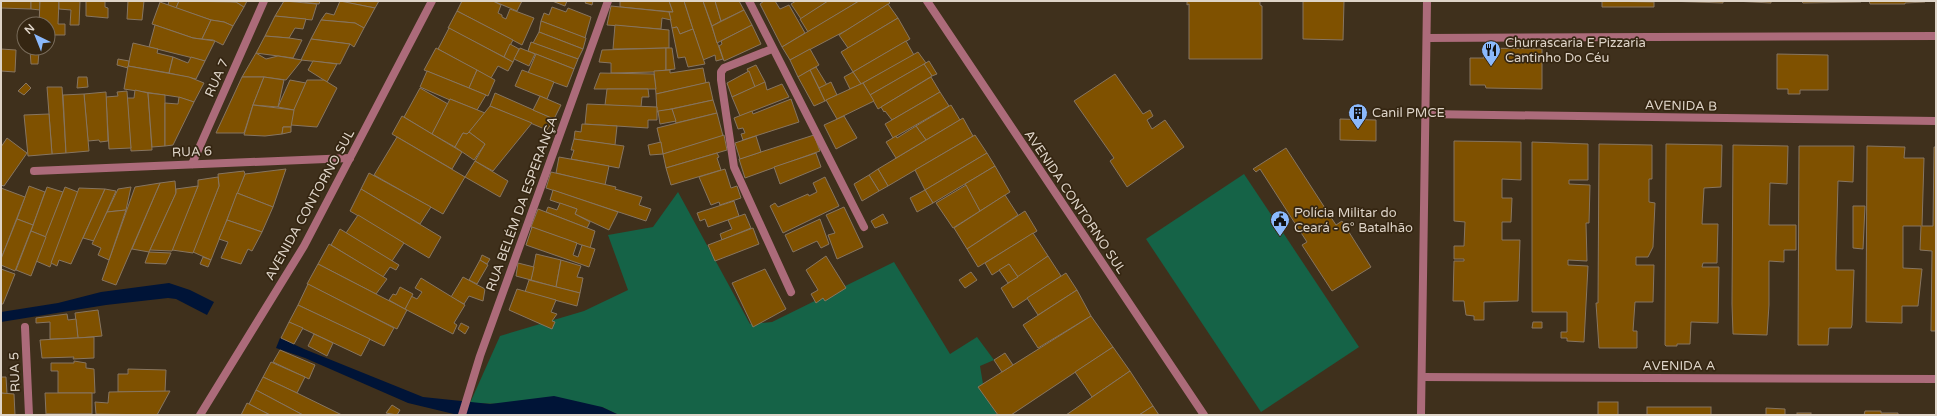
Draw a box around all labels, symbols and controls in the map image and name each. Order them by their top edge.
north arrow [16,16,56,56]
text: N [22,21,37,37]
place label: Churrascaria E Pizzaria Cantinho Do Céu [1505,35,1646,66]
restaurant icon: Churrascaria E Pizzaria Cantinho Do Céu [1480,39,1502,67]
street label: RUA 7 [202,56,232,100]
street label: AVENIDA B [1645,97,1717,115]
building icon: Canil PMCE [1347,102,1369,130]
place label: Canil PMCE [1372,105,1445,121]
street label: RUA BELÉM DA ESPERANÇA [483,114,561,294]
street label: AVENIDA CONTORNO SUL [262,126,358,283]
street label: AVENIDA CONTORNO SUL [1021,127,1129,277]
street label: RUA 6 [172,143,212,161]
place label: Polícia Militar do Ceará - 6° Batalhão [1294,205,1413,236]
public building icon: Polícia Militar do Ceará - 6° Batalhão [1269,209,1291,237]
street label: RUA 5 [6,352,24,392]
street label: AVENIDA A [1643,358,1716,374]

